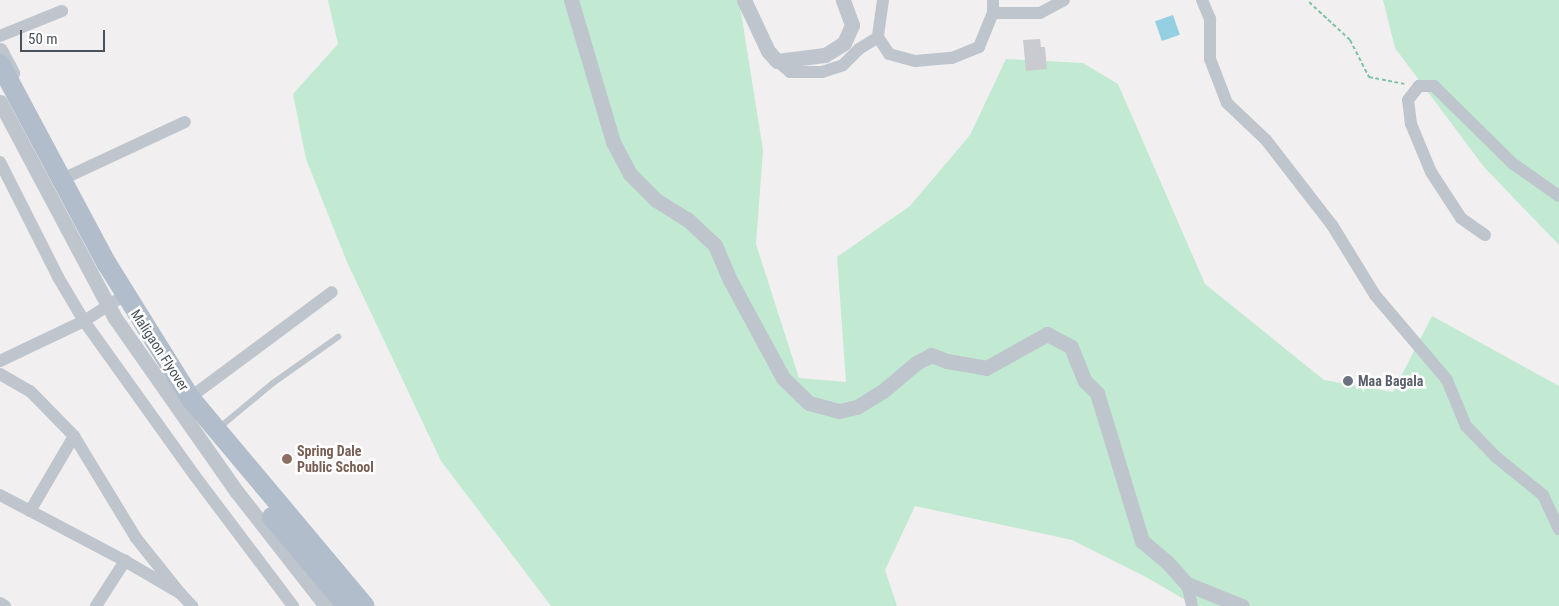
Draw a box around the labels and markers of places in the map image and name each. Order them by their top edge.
place label: Maa Bagala [1358,373,1423,389]
marker: Maa Bagala [1342,375,1354,387]
place label: Spring Dale Public School [297,443,374,476]
marker: Spring Dale Public School [281,453,293,465]

